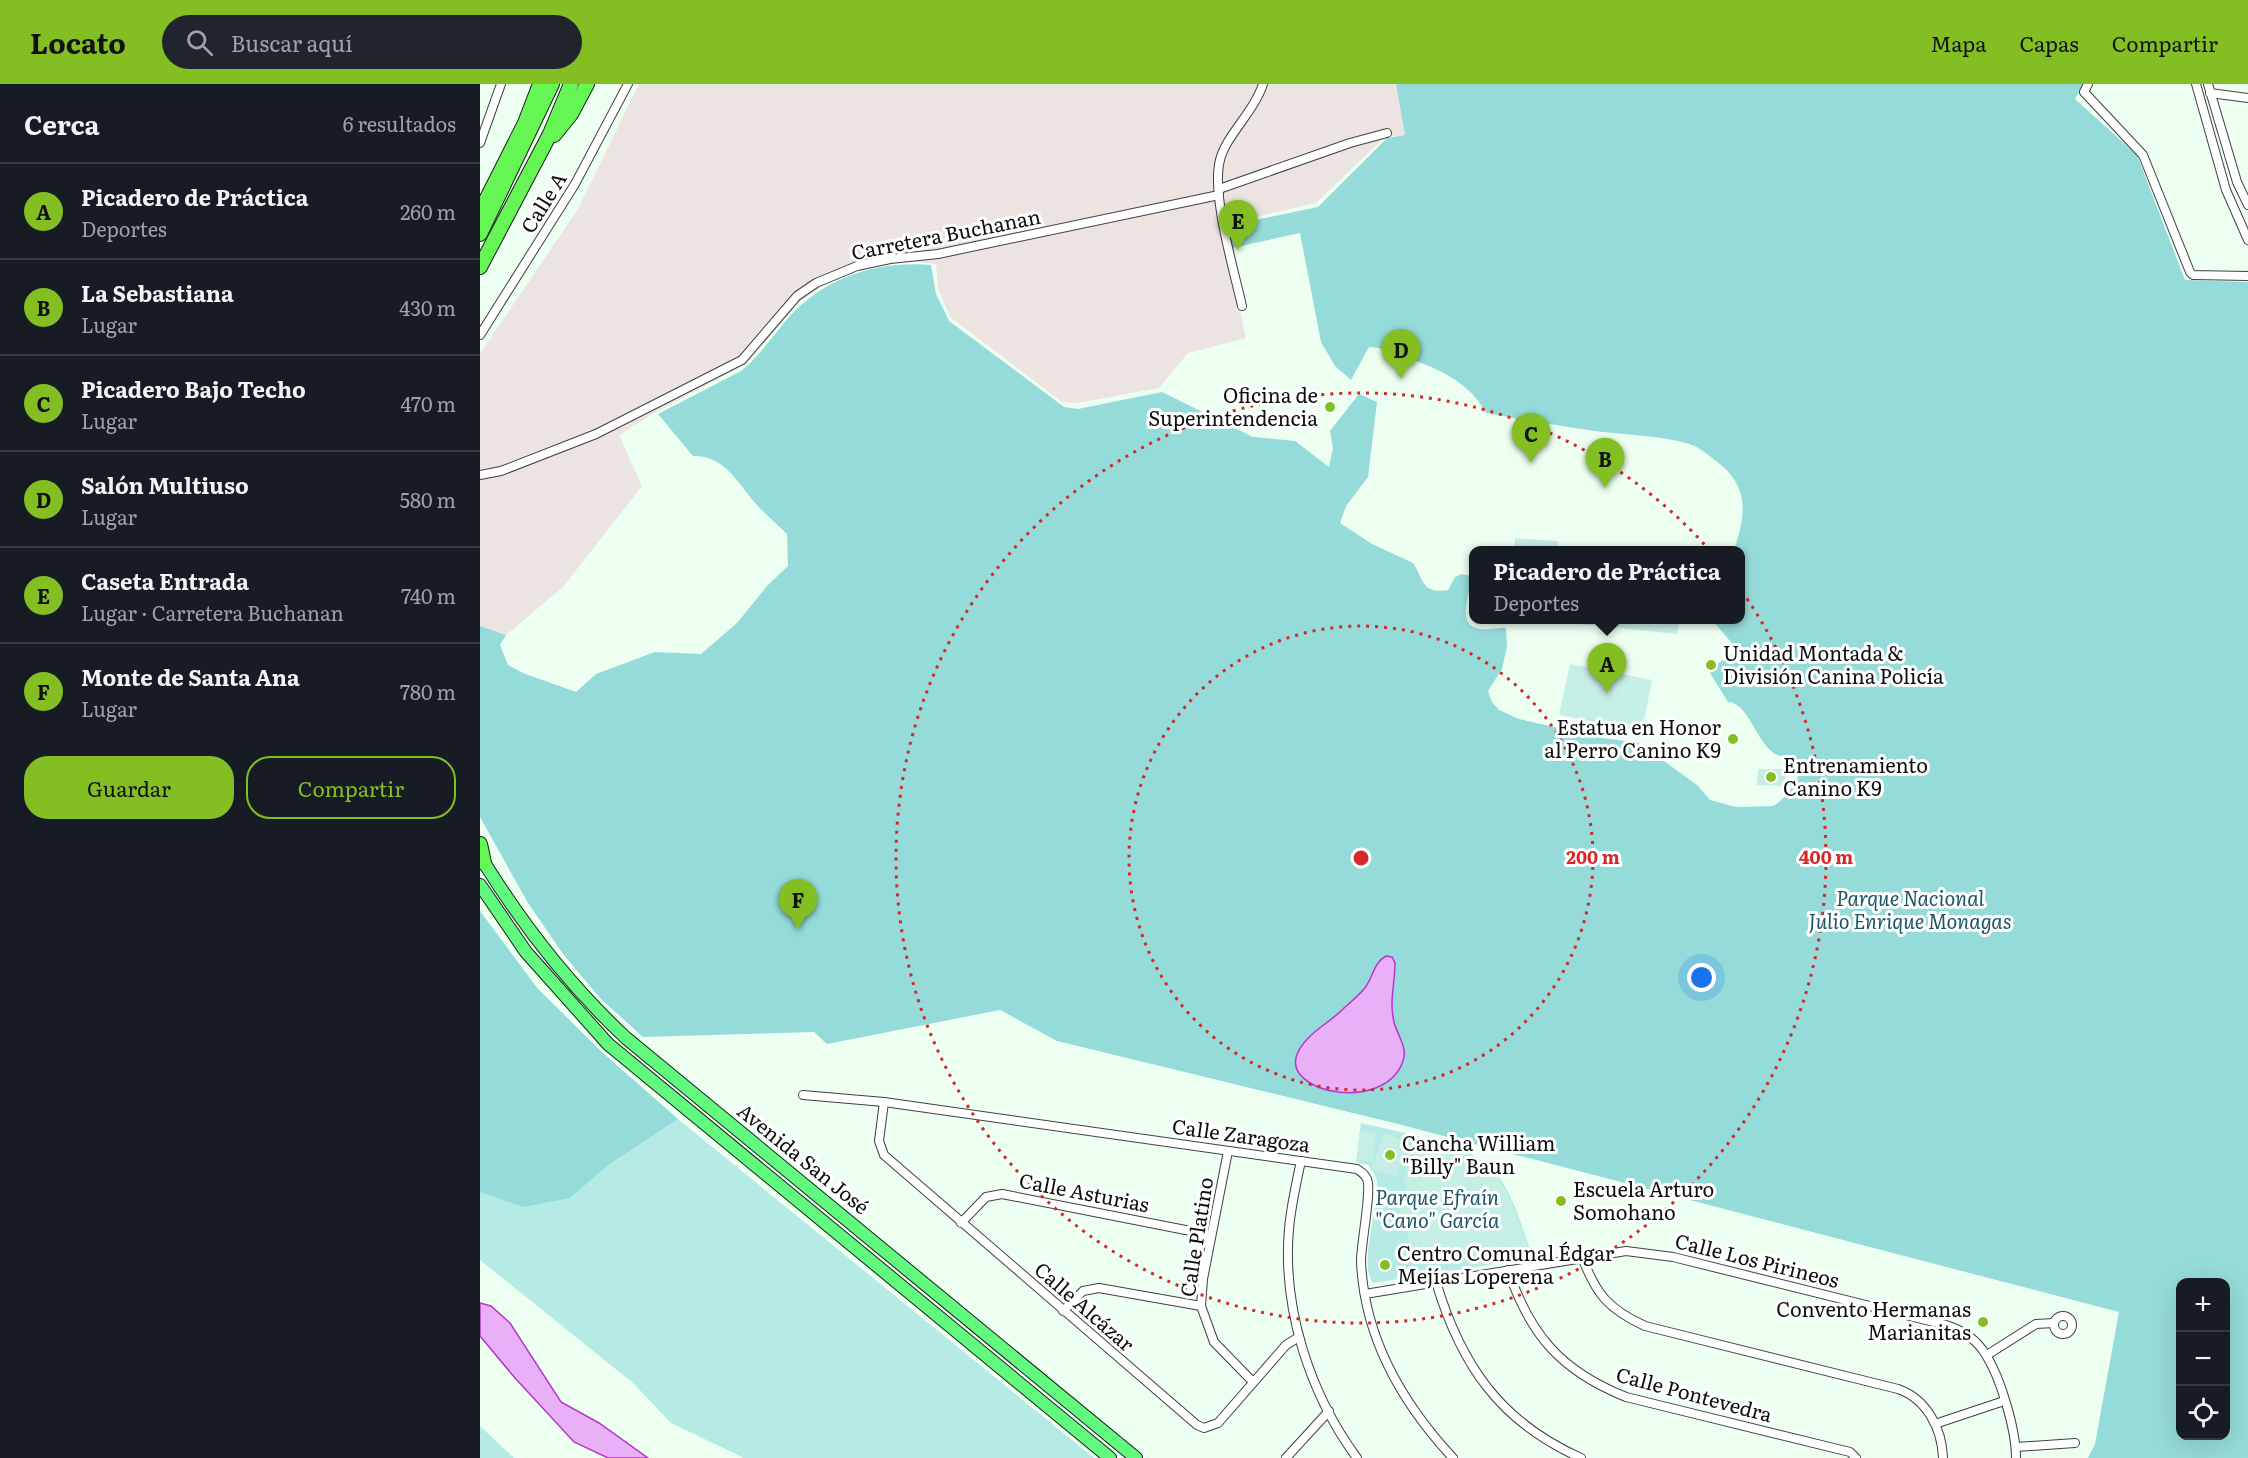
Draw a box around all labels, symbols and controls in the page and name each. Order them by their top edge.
search box [162,15,582,69]
text: Locato [30,21,126,63]
icon: search [183,26,216,59]
text: Buscar aquí [231,26,353,59]
text: Mapa [1930,27,1987,58]
text: Capas [2020,27,2079,58]
text: Compartir [2112,27,2218,58]
text: Cerca [24,104,100,143]
text: 6 resultados [343,108,456,138]
street label: Calle A [512,165,573,238]
text: Picadero de Práctica [81,180,309,213]
text: A [36,196,51,226]
text: 260 m [400,196,456,226]
street label: Carretera Buchanan [848,200,1043,266]
pin: E [1218,200,1257,250]
text: Deportes [81,213,167,243]
text: La Sebastiana [81,276,234,309]
text: B [37,292,50,322]
text: 430 m [399,292,456,322]
text: Lugar [81,309,137,339]
pin: D [1382,330,1420,379]
text: Picadero Bajo Techo [81,372,306,405]
place label: Oficina de Superintendencia [1148,379,1318,432]
text: C [36,388,51,418]
text: 470 m [401,388,456,418]
marker: Oficina de Superintendencia [1323,400,1337,414]
text: Lugar [81,405,137,435]
pin: C [1512,414,1550,463]
pin: B [1586,438,1624,488]
text: Salón Multiuso [81,468,249,501]
text: D [36,484,51,514]
text: 580 m [400,484,456,514]
text: Lugar [81,501,137,531]
popup [1469,546,1745,624]
text: Picadero de Práctica [1493,554,1721,587]
text: Caseta Entrada [81,564,249,597]
text: E [37,580,50,610]
text: 740 m [401,580,456,610]
text: Deportes [1493,587,1579,617]
text: Lugar · Carretera Buchanan [81,597,344,627]
place label: Unidad Montada & División Canina Policía [1723,637,1944,690]
pin: A [1588,644,1626,693]
marker: Unidad Montada & División Canina Policía [1704,658,1718,672]
text: Monte de Santa Ana [81,660,300,693]
text: F [37,676,50,706]
text: 780 m [400,676,456,706]
text: Lugar [81,693,137,723]
place label: Estatua en Honor al Perro Canino K9 [1544,711,1722,764]
marker: Estatua en Honor al Perro Canino K9 [1726,732,1740,746]
place label: Entrenamiento Canino K9 [1783,749,1928,802]
button: Guardar [24,756,234,819]
button: Compartir [246,756,456,819]
marker: Entrenamiento Canino K9 [1764,770,1778,784]
text: 200 m [1566,843,1620,870]
text: 400 m [1799,843,1853,870]
centre of rings [1351,848,1371,868]
pin: F [778,880,818,929]
park label: Parque Nacional Julio Enrique Monagas [1808,882,2012,935]
your location [1687,963,1716,992]
street label: Avenida San José [732,1095,877,1220]
street label: Calle Zaragoza [1170,1109,1312,1159]
place label: Cancha William "Billy" Baun [1402,1127,1555,1180]
marker: Cancha William "Billy" Baun [1383,1148,1397,1162]
street label: Calle Asturias [1017,1164,1152,1218]
place label: Escuela Arturo Somohano [1573,1173,1714,1226]
street label: Calle Platino [1171,1175,1219,1299]
park label: Parque Efraín "Cano" García [1375,1181,1500,1234]
marker: Escuela Arturo Somohano [1554,1194,1568,1208]
street label: Calle Los Pirineos [1672,1224,1843,1294]
place label: Centro Comunal Édgar Mejías Loperena [1397,1237,1615,1290]
street label: Calle Alcázar [1029,1254,1142,1358]
marker: Centro Comunal Édgar Mejías Loperena [1378,1258,1392,1272]
map controls [2176,1278,2230,1440]
button: + [2176,1278,2230,1332]
place label: Convento Hermanas Marianitas [1776,1293,1971,1346]
marker: Convento Hermanas Marianitas [1976,1315,1990,1329]
button: − [2176,1332,2230,1386]
street label: Calle Pontevedra [1613,1358,1776,1428]
button: locate [2176,1386,2230,1440]

